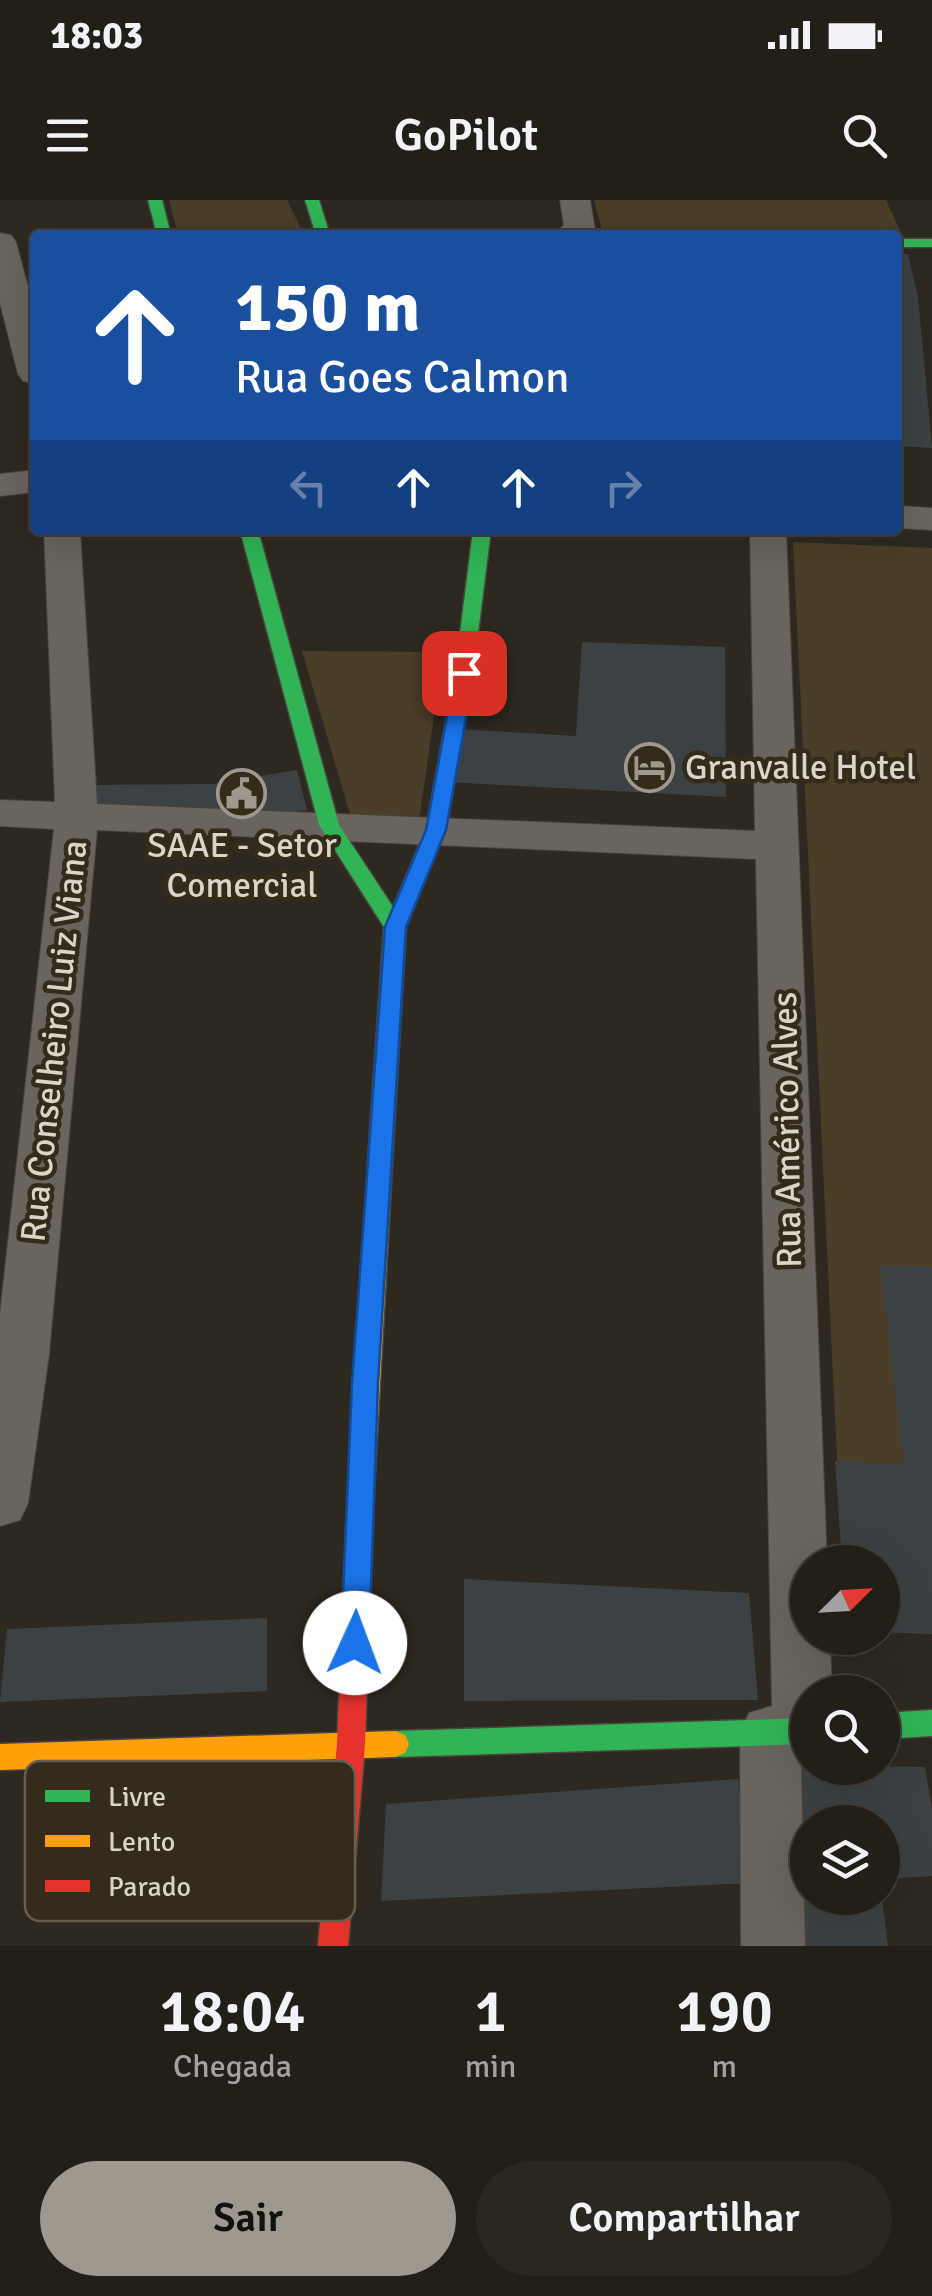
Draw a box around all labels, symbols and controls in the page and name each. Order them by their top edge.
text: 18:03 [50,12,143,59]
icon: menu [40,108,95,163]
text: GoPilot [394,108,538,163]
icon: search [837,108,892,163]
text: 150 m [235,264,420,350]
icon: ahead [70,270,200,400]
text: Rua Goes Calmon [235,350,570,405]
icon: left [281,460,336,515]
icon: ahead [386,460,441,515]
icon: ahead [491,460,546,515]
icon: right [596,460,651,515]
pin [422,631,507,716]
icon: arrive [437,646,492,701]
hotel icon: Granvalle Hotel [624,741,676,793]
place label: Granvalle Hotel [685,746,916,789]
public building icon: SAAE - Setor Comercial [216,767,268,819]
place label: SAAE - Setor Comercial [147,824,337,907]
street label: Rua Conselheiro Luiz Viana [12,838,96,1244]
street label: Rua Américo Alves [763,992,811,1268]
north arrow [790,1545,900,1655]
map controls [790,1545,900,1915]
position arrow [303,1591,407,1695]
button: search [790,1675,900,1785]
legend [25,1761,355,1921]
text: Livre [108,1780,166,1814]
button: layers [790,1805,900,1915]
text: Lento [108,1825,175,1859]
text: Parado [108,1870,191,1904]
text: 18:04 [159,1975,306,2049]
text: 1 [474,1975,507,2049]
text: 190 [676,1975,773,2049]
text: Chegada [173,2047,292,2086]
text: min [465,2047,516,2086]
text: m [711,2047,737,2086]
button: Sair [40,2161,456,2276]
button: Compartilhar [476,2161,892,2276]

